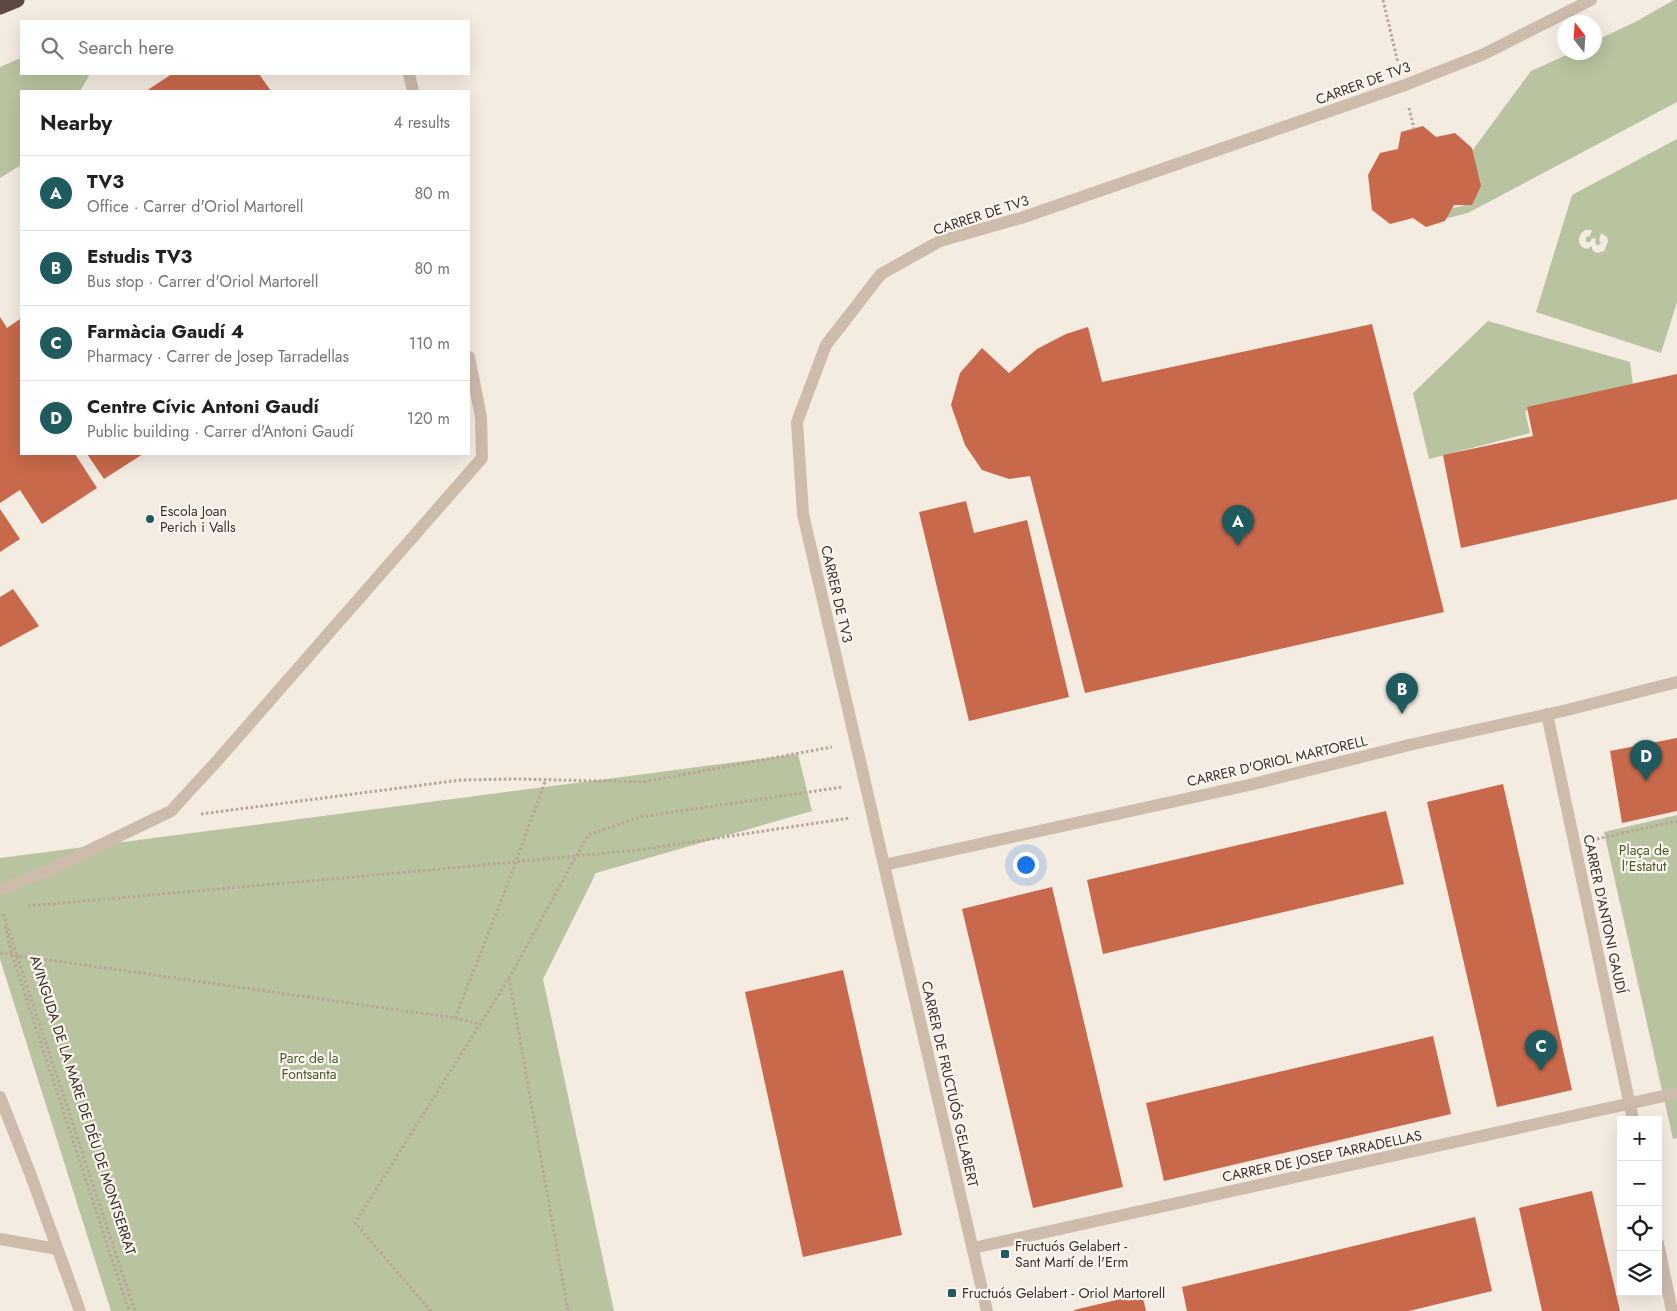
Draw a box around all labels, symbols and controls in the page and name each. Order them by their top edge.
north arrow [1557,15,1602,60]
search box [20,20,470,75]
icon: search [38,34,66,62]
text: Search here [78,34,174,61]
street label: CARRER DE TV3 [1313,57,1413,109]
text: Nearby [40,108,112,138]
text: 4 results [394,111,450,134]
text: TV3 [87,168,124,195]
text: A [50,182,62,205]
text: 80 m [414,182,450,205]
street label: CARRER DE TV3 [931,190,1032,240]
text: Office · Carrer d'Oriol Martorell [87,195,303,218]
text: Estudis TV3 [87,243,192,270]
text: B [51,257,61,280]
text: 80 m [414,257,450,280]
text: Bus stop · Carrer d'Oriol Martorell [87,270,318,293]
text: Farmàcia Gaudí 4 [87,318,244,345]
text: C [50,332,62,355]
text: 110 m [409,332,450,355]
text: Pharmacy · Carrer de Josep Tarradellas [87,345,349,368]
text: Centre Cívic Antoni Gaudí [87,393,319,420]
text: D [50,407,62,430]
text: 120 m [407,407,450,430]
text: Public building · Carrer d'Antoni Gaudí [87,420,354,443]
place label: Escola Joan Perich i Valls [160,501,236,537]
pin: A [1222,505,1254,546]
marker: Escola Joan Perich i Valls [144,513,156,525]
street label: CARRER DE TV3 [816,543,858,645]
pin: B [1386,673,1418,714]
street label: CARRER D'ORIOL MARTORELL [1185,730,1370,791]
pin: D [1630,740,1662,781]
street label: CARRER D'ANTONI GAUDÍ [1578,833,1632,996]
park label: Plaça de l'Estatut [1619,840,1669,876]
your location [1013,852,1039,878]
street label: AVINGUDA DE LA MARE DE DÉU DE MONTSERRAT [25,953,141,1258]
street label: CARRER DE FRUCTUÓS GELABERT [917,979,984,1189]
pin: C [1525,1030,1557,1071]
park label: Parc de la Fontsanta [280,1048,338,1084]
map controls [1617,1116,1662,1296]
button: + [1617,1116,1662,1161]
street label: CARRER DE JOSEP TARRADELLAS [1220,1125,1424,1187]
button: − [1617,1161,1662,1206]
button: locate [1617,1206,1662,1251]
place label: Fructuós Gelabert - Sant Martí de l'Erm [1015,1236,1128,1272]
marker: Fructuós Gelabert - Sant Martí de l'Erm [999,1248,1011,1260]
button: layers [1617,1251,1662,1296]
place label: Fructuós Gelabert - Oriol Martorell [962,1283,1165,1303]
marker: Fructuós Gelabert - Oriol Martorell [946,1287,958,1299]

